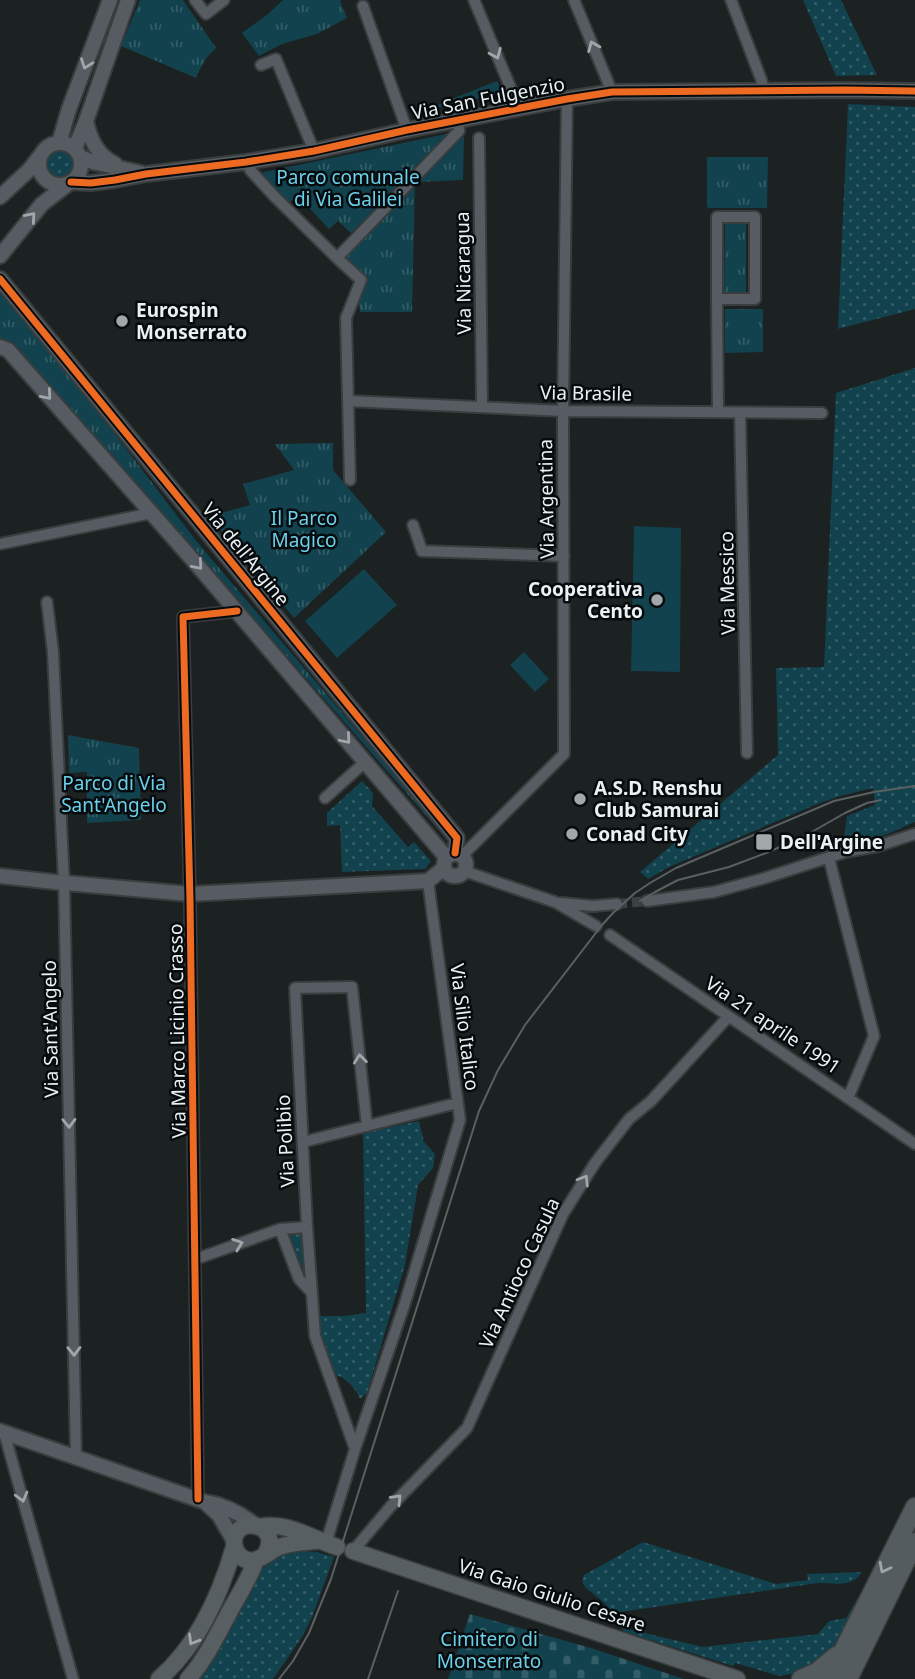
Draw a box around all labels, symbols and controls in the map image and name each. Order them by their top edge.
one-way arrow [587,41,601,53]
one-way arrow [488,47,502,59]
one-way arrow [80,57,94,69]
street label: Via San Fulgenzio [409,70,567,126]
park label: Parco comunale di Via Galilei [276,164,420,212]
street label: Via Nicaragua [449,211,477,335]
one-way arrow [23,212,35,225]
place label: Eurospin Monserrato [136,297,247,345]
marker: Eurospin Monserrato [114,313,130,329]
street label: Via Brasile [540,379,632,407]
one-way arrow [39,387,52,400]
street label: Via Argentina [532,439,560,559]
street label: Via dell'Argine [196,497,296,611]
park label: Il Parco Magico [271,505,337,553]
street label: Via Messico [713,531,741,635]
one-way arrow [190,557,202,570]
place label: Cooperativa Cento [528,576,643,624]
marker: Cooperativa Cento [649,592,665,608]
one-way arrow [337,731,350,743]
park label: Parco di Via Sant'Angelo [61,770,167,818]
place label: A.S.D. Renshu Club Samurai [594,775,722,823]
marker: A.S.D. Renshu Club Samurai [572,791,588,807]
place label: Conad City [586,821,688,847]
marker: Conad City [564,826,580,842]
place label: Dell'Argine [780,829,883,855]
marker: Dell'Argine [754,832,774,852]
street label: Via Marco Licinio Crasso [162,923,192,1139]
street label: Via Sant'Angelo [36,960,64,1098]
street label: Via Silio Italico [444,962,486,1092]
street label: Via 21 aprile 1991 [700,970,846,1080]
one-way arrow [353,1053,368,1064]
street label: Via Polibio [270,1094,300,1188]
one-way arrow [61,1118,77,1129]
one-way arrow [576,1175,589,1188]
street label: Via Antioco Casula [473,1193,565,1353]
one-way arrow [231,1238,243,1252]
one-way arrow [66,1345,81,1356]
one-way arrow [14,1491,29,1503]
one-way arrow [389,1495,402,1508]
street label: Via Gaio Giulio Cesare [455,1552,649,1638]
one-way arrow [879,1561,893,1573]
park label: Cimitero di Monserrato [437,1626,541,1674]
one-way arrow [188,1632,201,1645]

